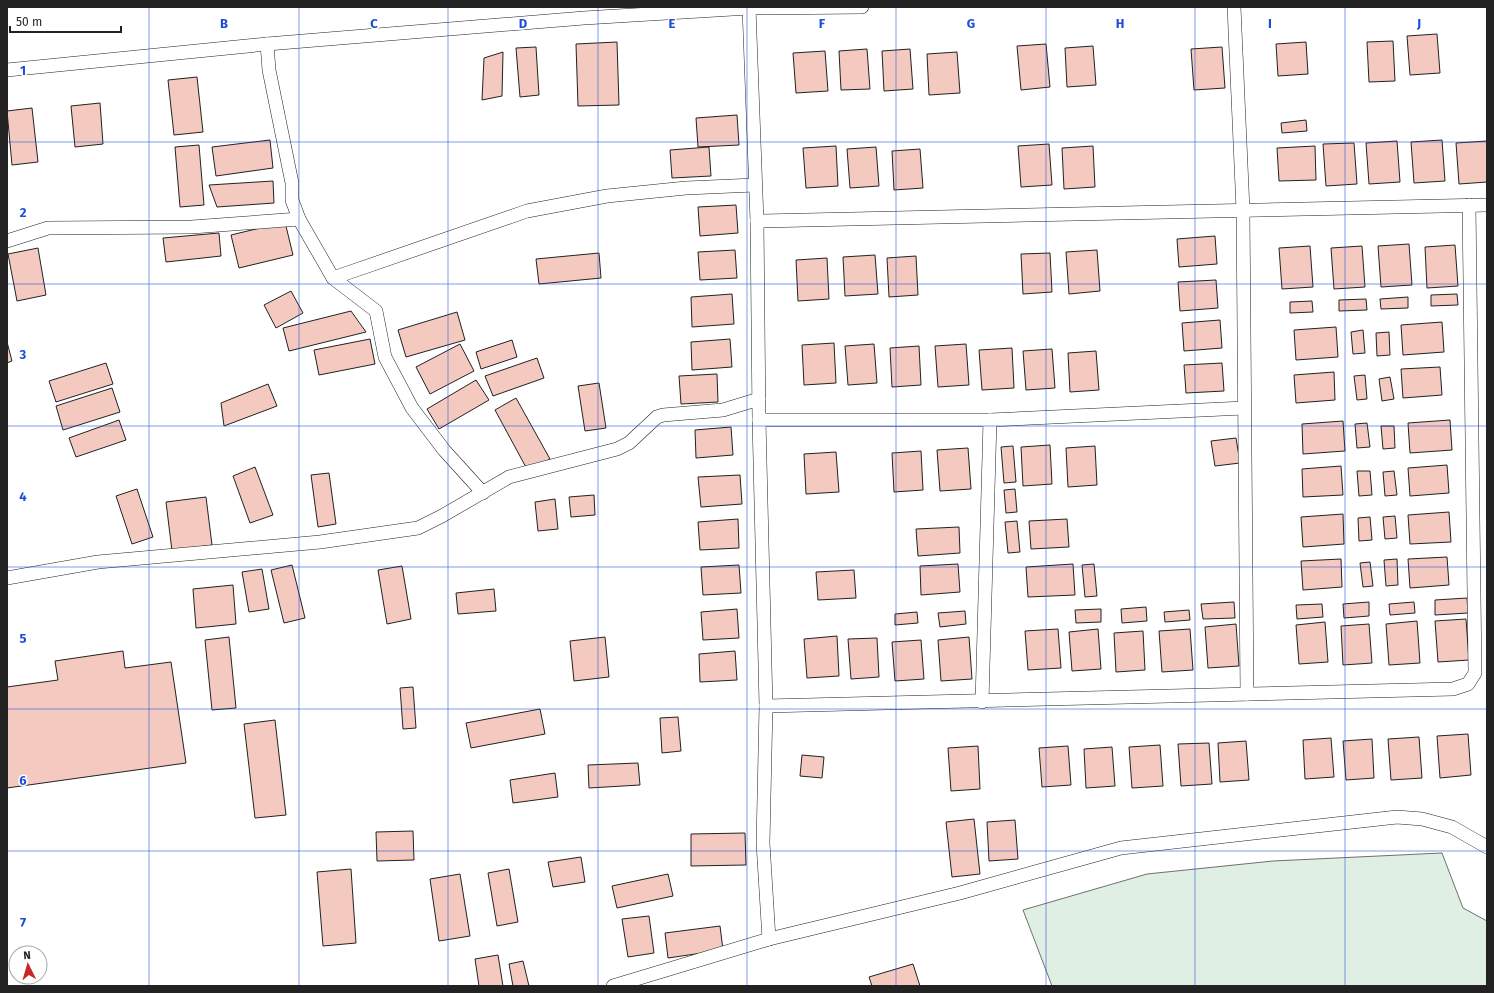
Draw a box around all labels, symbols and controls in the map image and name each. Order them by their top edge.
scale bar [10,8,121,34]
text: 50 m [16,15,42,29]
text: B [220,16,228,31]
text: C [370,16,378,31]
text: D [519,16,528,31]
text: E [669,16,676,31]
text: F [819,16,826,31]
text: G [967,16,975,31]
text: H [1116,16,1124,31]
text: I [1268,16,1272,31]
text: J [1416,16,1421,31]
text: 1 [20,63,26,78]
text: 2 [20,205,27,220]
text: 3 [19,347,27,362]
text: 4 [19,489,27,504]
text: 5 [20,631,27,646]
text: 6 [19,773,27,788]
text: 7 [20,915,26,930]
north arrow [8,945,48,985]
text: N [23,949,31,962]

